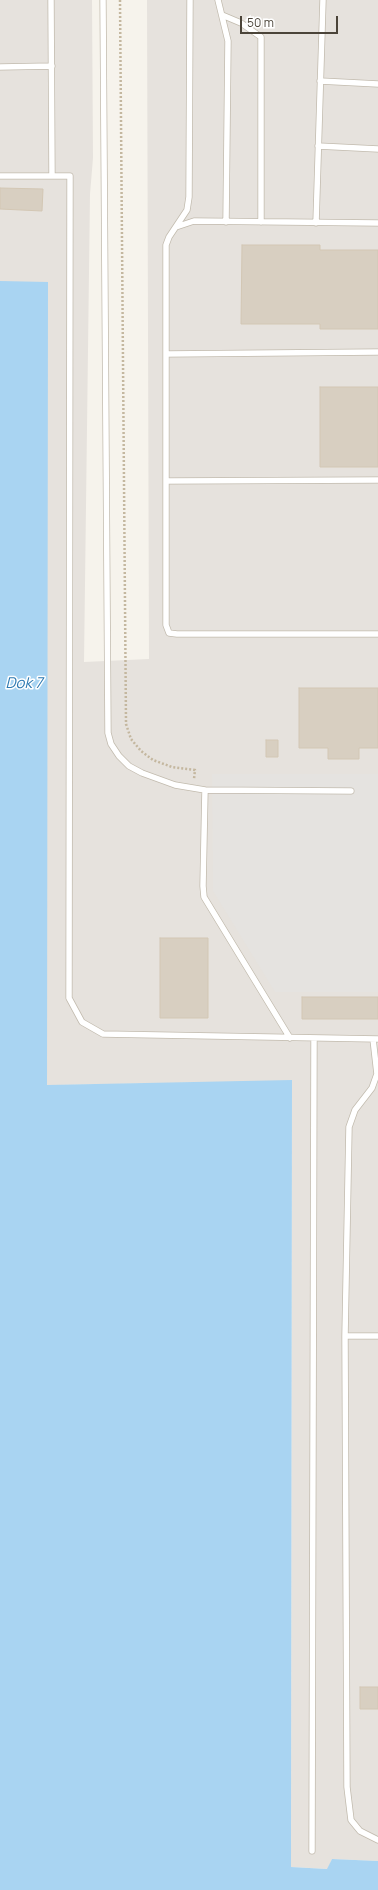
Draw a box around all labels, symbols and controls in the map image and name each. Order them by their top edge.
scale bar [242,8,340,34]
text: 50 m [247,14,274,31]
water label: Dok 7 [6,675,42,693]

